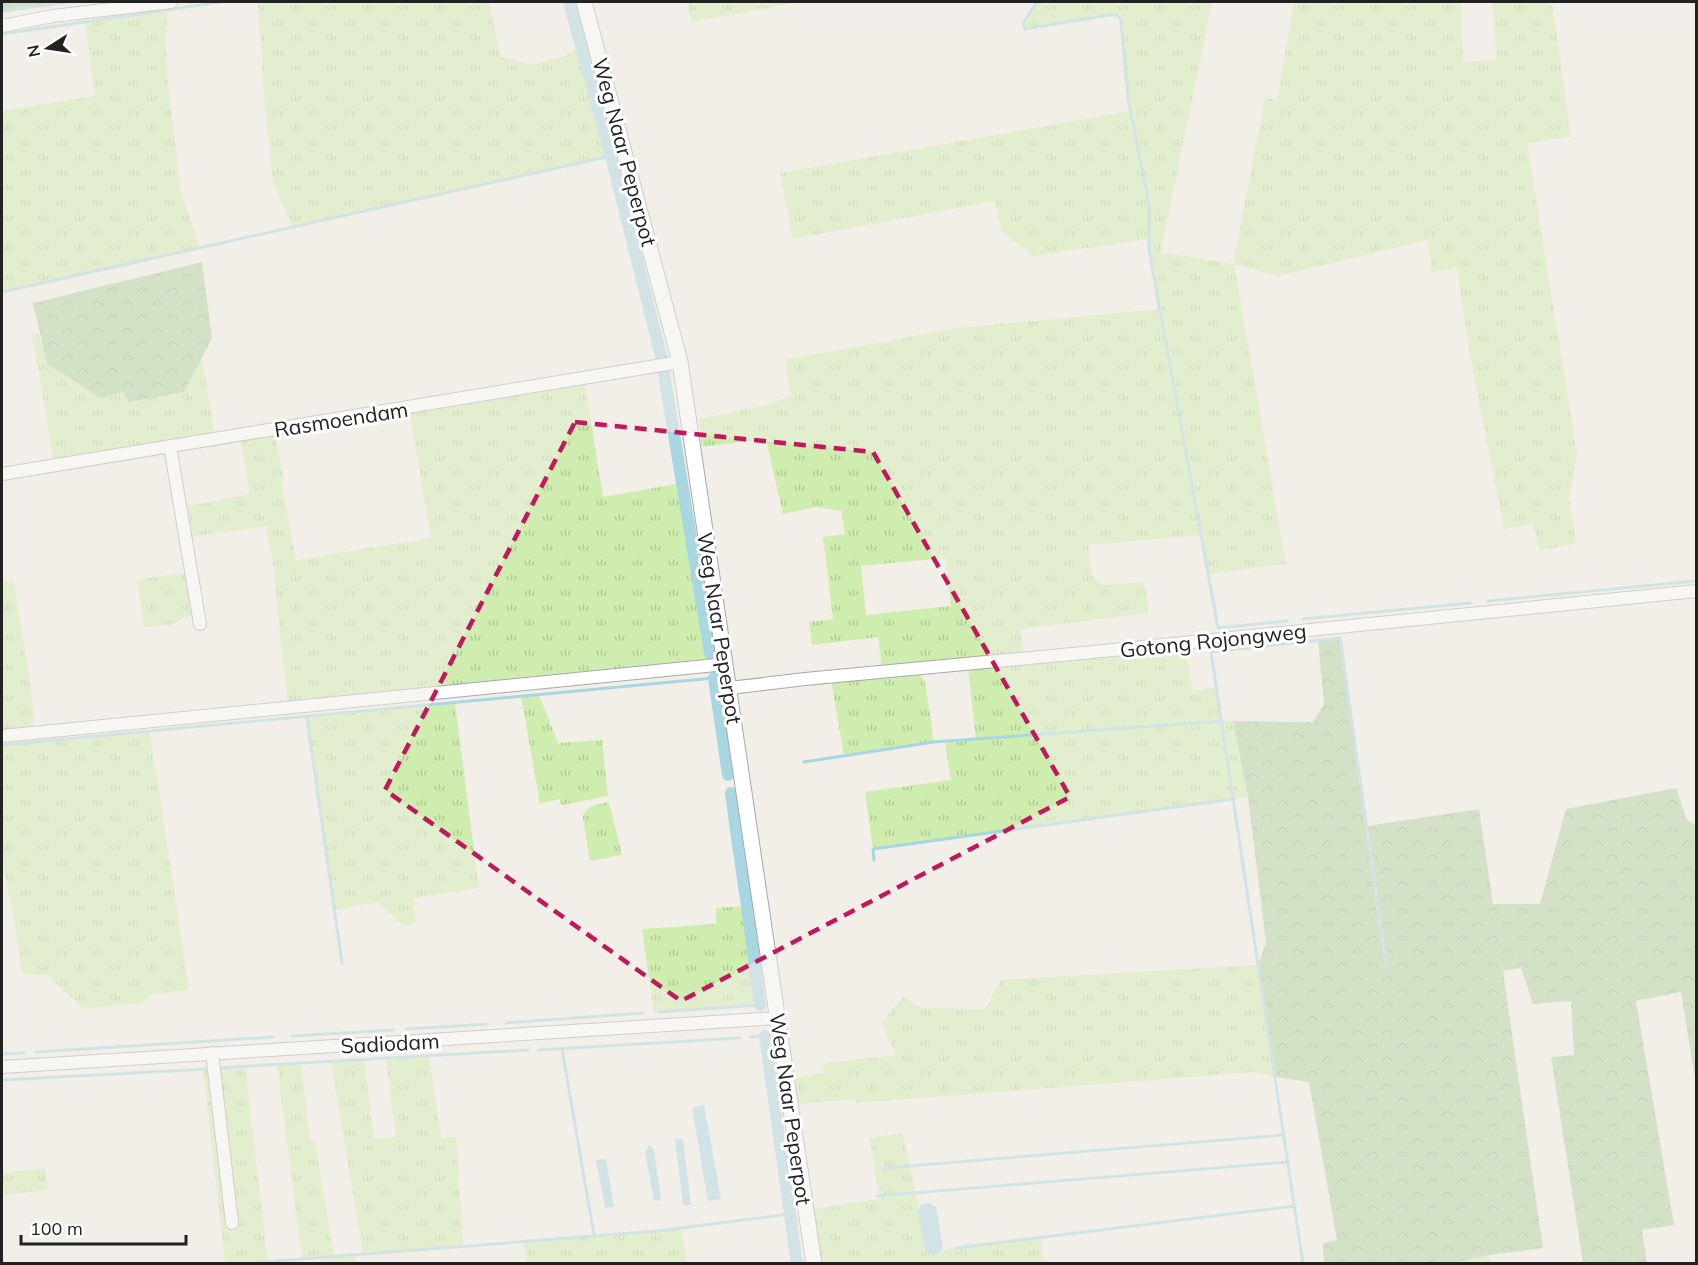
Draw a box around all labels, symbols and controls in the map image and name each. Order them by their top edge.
north arrow [18,18,78,78]
text: N [22,43,44,59]
street label: Weg Naar Peperpot [587,55,663,249]
street label: Rasmoendam [272,396,410,442]
street label: Weg Naar Peperpot [692,530,748,726]
street label: Gotong Rojongweg [1118,617,1308,663]
street label: Weg Naar Peperpot [765,1011,817,1207]
street label: Sadiodam [340,1027,440,1059]
scale bar [21,1208,186,1246]
text: 100 m [30,1217,83,1240]

